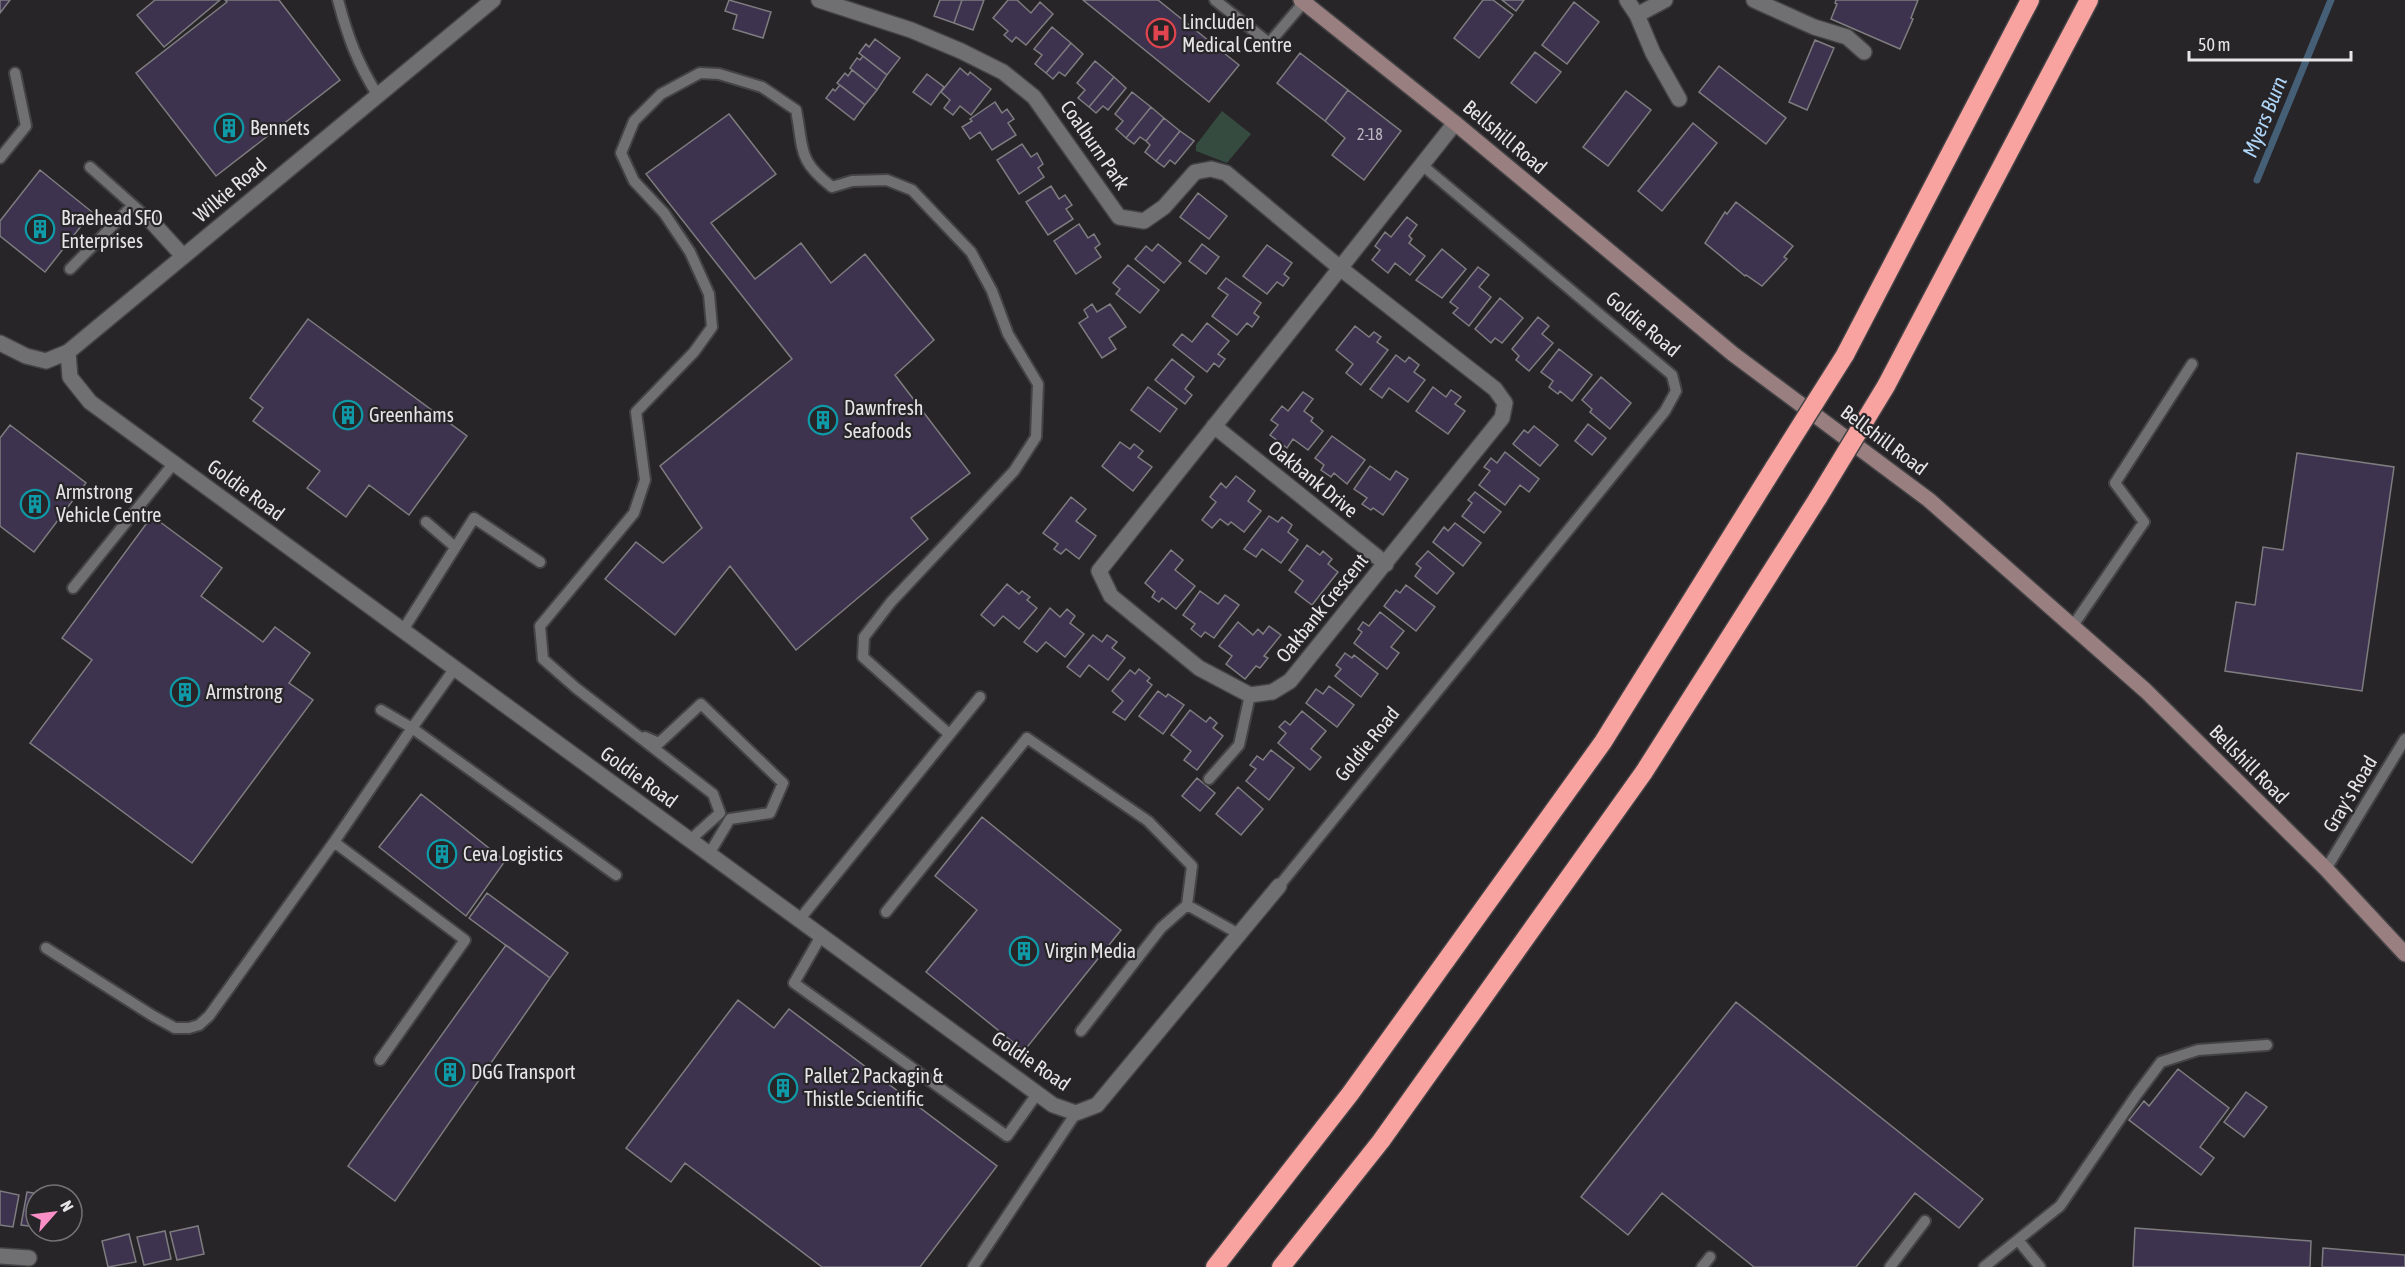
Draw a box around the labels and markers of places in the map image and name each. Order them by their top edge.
place label: Lincluden Medical Centre [1182,10,1292,56]
hospital icon: Lincluden Medical Centre [1145,17,1177,49]
building icon: Bennets [213,112,245,144]
place label: Bennets [250,116,310,139]
place label: Braehead SFO Enterprises [61,206,163,252]
building icon: Braehead SFO Enterprises [24,213,56,245]
place label: Dawnfresh Seafoods [844,396,923,442]
building icon: Greenhams [332,399,364,431]
place label: Greenhams [369,403,454,426]
building icon: Dawnfresh Seafoods [807,404,839,436]
place label: Armstrong Vehicle Centre [56,480,161,526]
building icon: Armstrong Vehicle Centre [19,488,51,520]
building icon: Armstrong [169,676,201,708]
place label: Armstrong [206,680,283,703]
building icon: Ceva Logistics [426,838,458,870]
place label: Ceva Logistics [463,842,563,865]
building icon: Virgin Media [1008,935,1040,967]
place label: Virgin Media [1045,939,1136,962]
building icon: DGG Transport [434,1056,466,1088]
place label: DGG Transport [471,1060,576,1083]
place label: Pallet 2 Packagin & Thistle Scientific [804,1064,944,1110]
building icon: Pallet 2 Packagin & Thistle Scientific [767,1072,799,1104]

